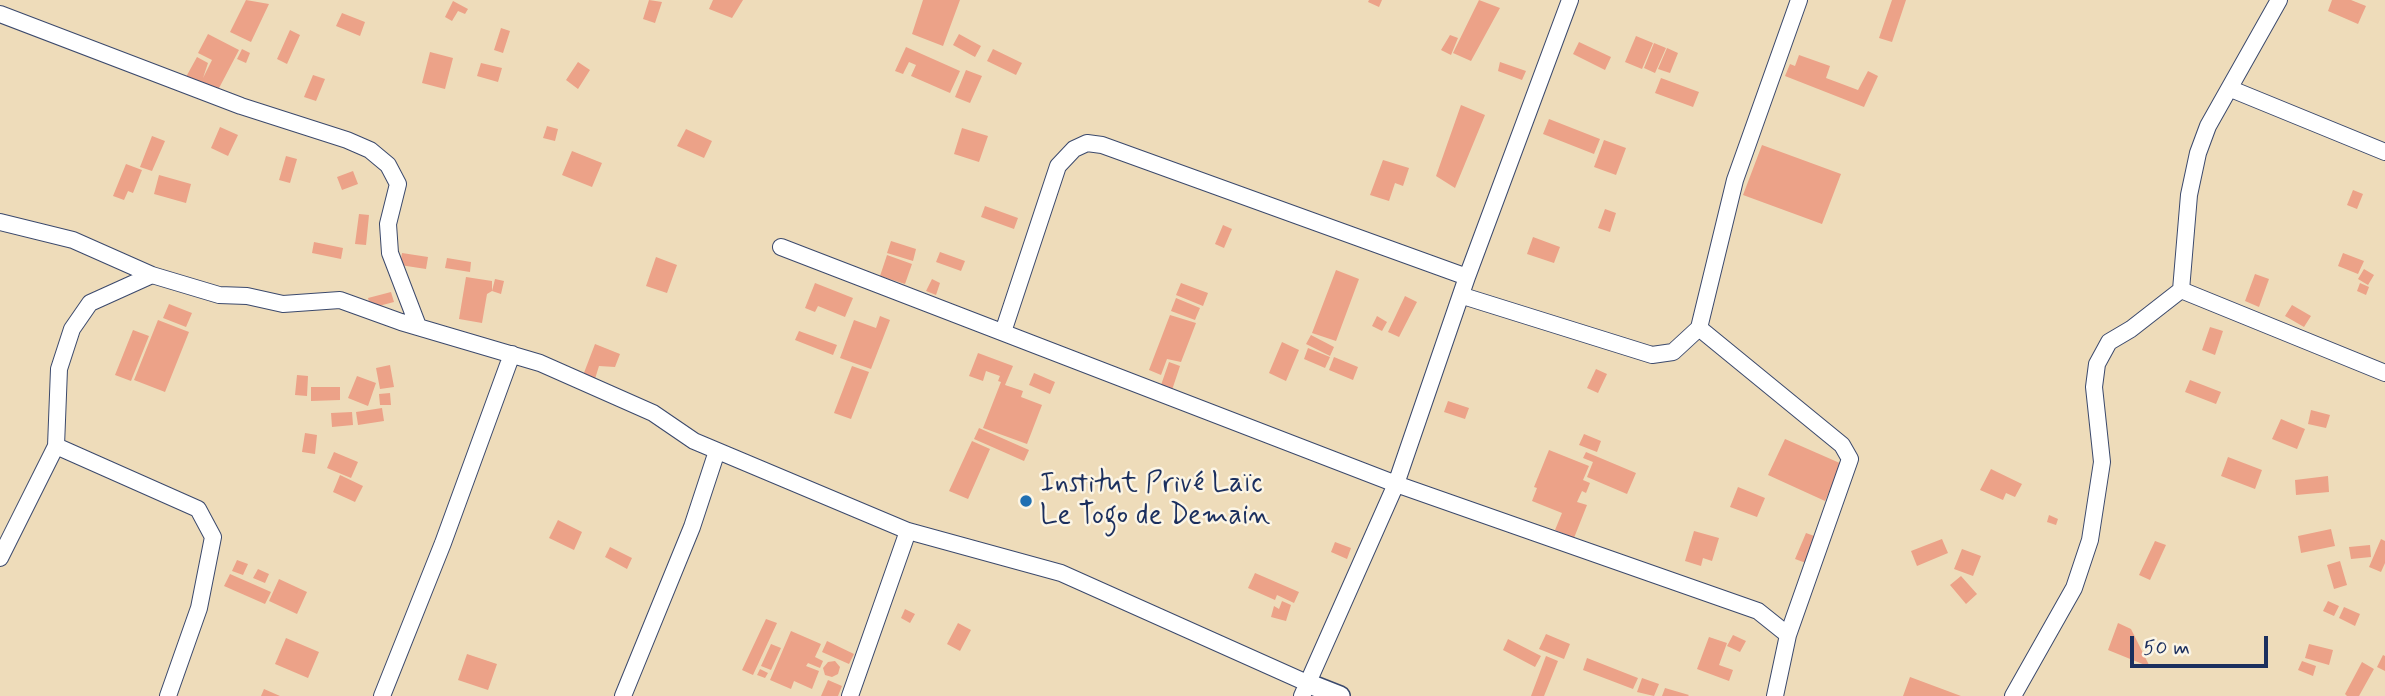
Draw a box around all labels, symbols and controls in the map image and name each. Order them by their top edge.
place label: Institut Privé Laïc Le Togo de Demain [1040,468,1270,534]
marker: Institut Privé Laïc Le Togo de Demain [1018,493,1034,509]
scale bar [2133,622,2271,666]
text: 50 m [2143,634,2190,662]

